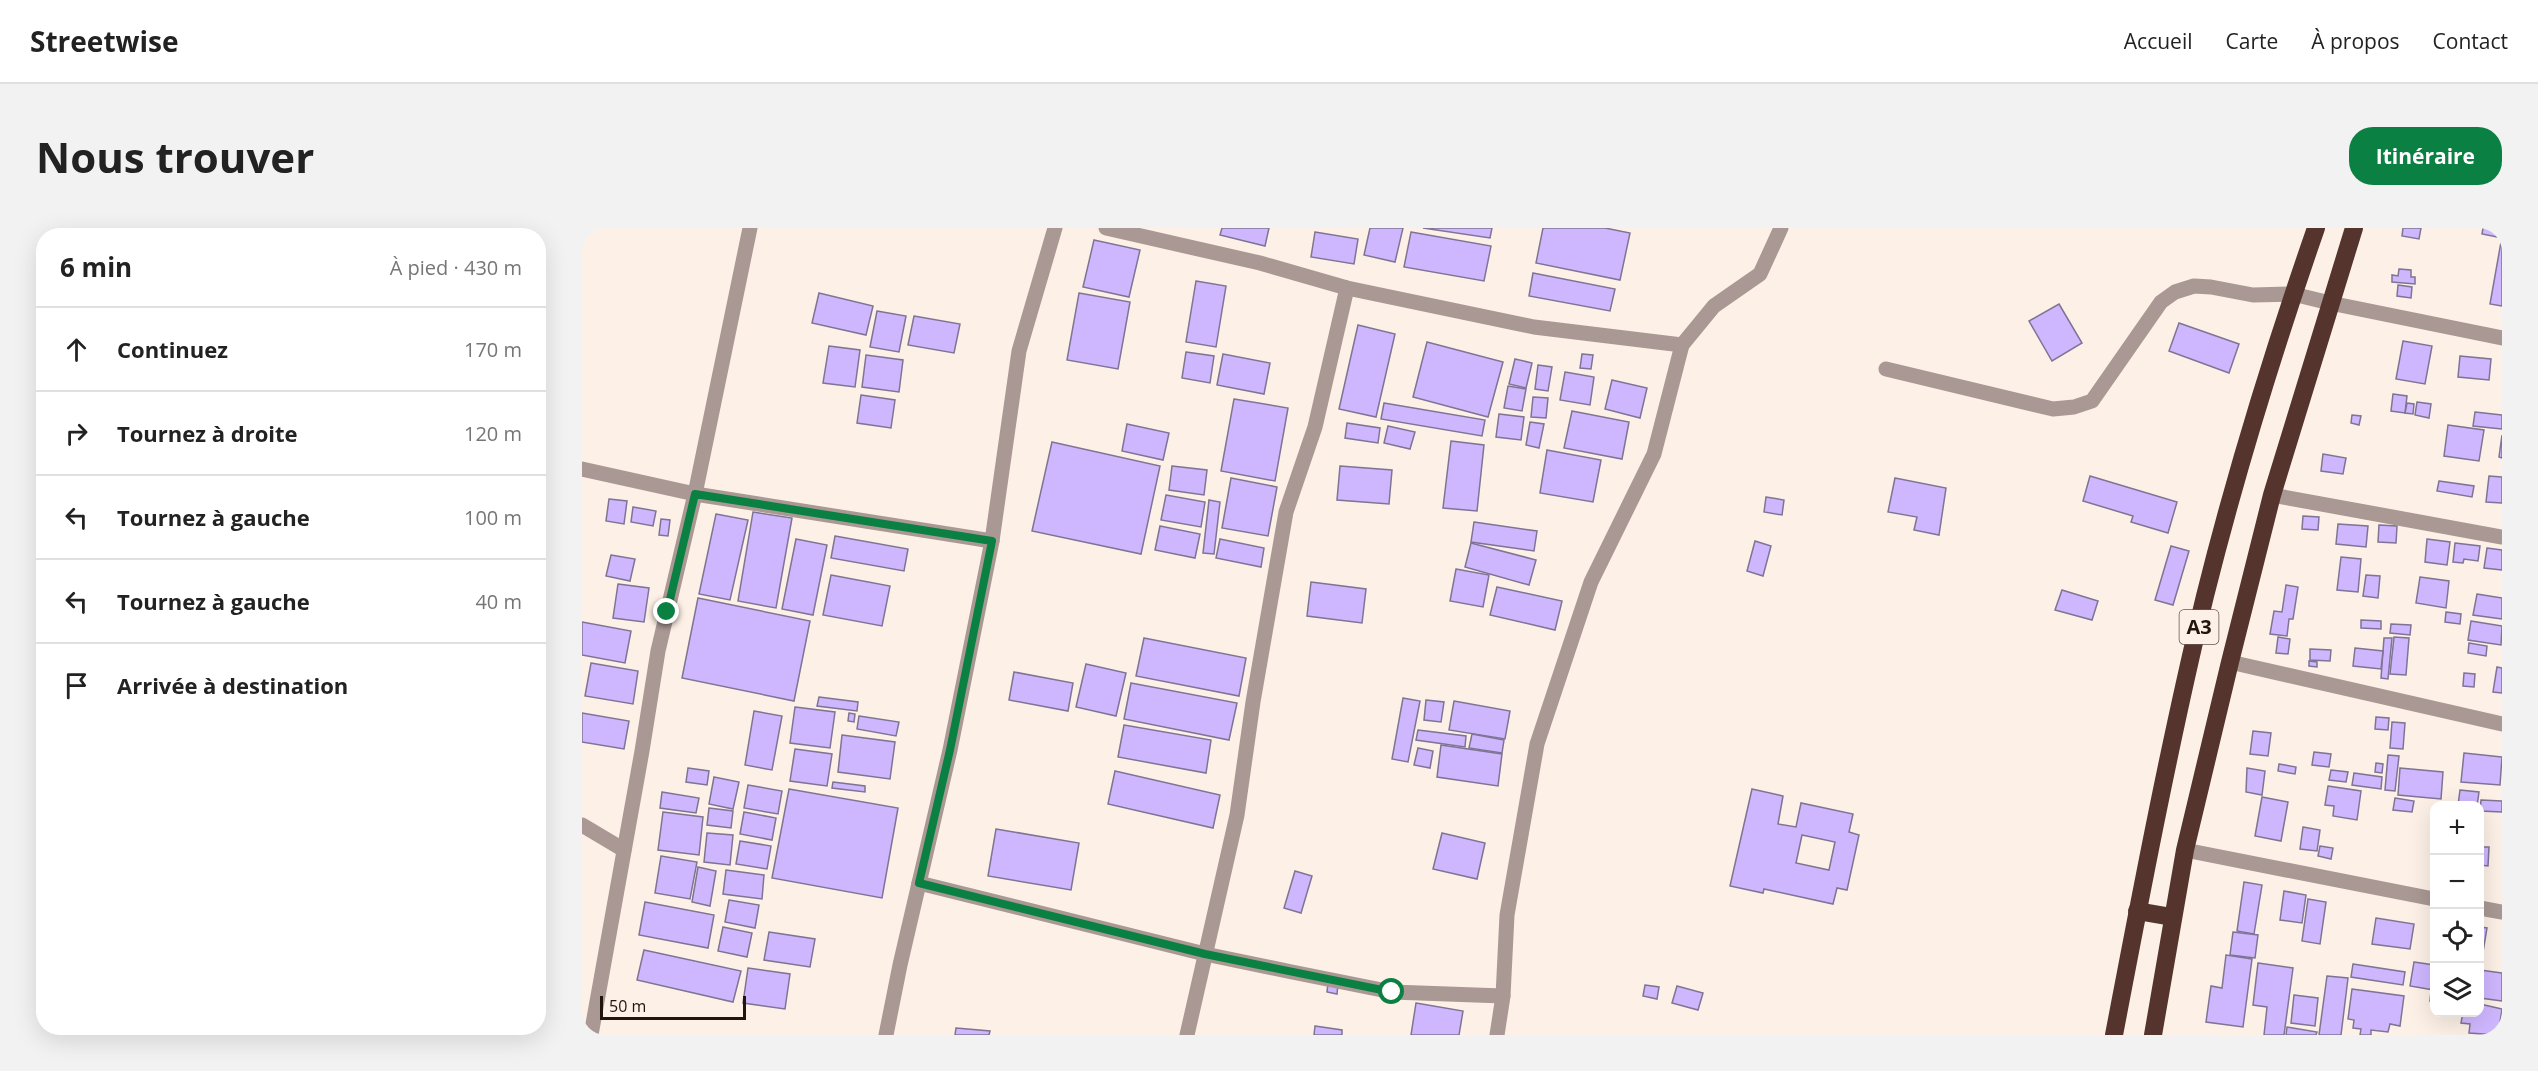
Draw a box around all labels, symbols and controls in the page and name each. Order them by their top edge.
text: Streetwise [30,22,179,60]
text: Accueil [2124,27,2192,55]
text: Carte [2225,27,2278,55]
text: À propos [2311,27,2400,55]
text: Contact [2433,27,2508,55]
button: Itinéraire [2349,127,2502,185]
text: Nous trouver [36,128,314,185]
text: 6 min [60,249,132,285]
text: À pied · 430 m [390,254,522,281]
icon: ahead [60,333,93,366]
text: Continuez [117,334,228,364]
text: 170 m [464,336,522,363]
icon: right [60,417,93,450]
text: Tournez à droite [117,418,298,448]
text: 120 m [464,420,522,447]
icon: left [60,501,93,534]
text: Tournez à gauche [117,502,310,532]
text: 100 m [464,504,522,531]
icon: left [60,585,93,618]
text: Tournez à gauche [117,586,310,616]
text: 40 m [475,588,522,615]
route end [653,598,679,624]
road number: A3 [2180,610,2218,644]
icon: arrive [60,669,93,702]
text: Arrivée à destination [117,670,348,700]
map controls [2430,801,2484,1017]
button: + [2430,801,2484,855]
button: − [2430,855,2484,909]
button: locate [2430,909,2484,963]
button: layers [2430,963,2484,1017]
route start [1378,978,1404,1004]
scale bar [600,993,746,1020]
text: 50 m [609,995,646,1017]

